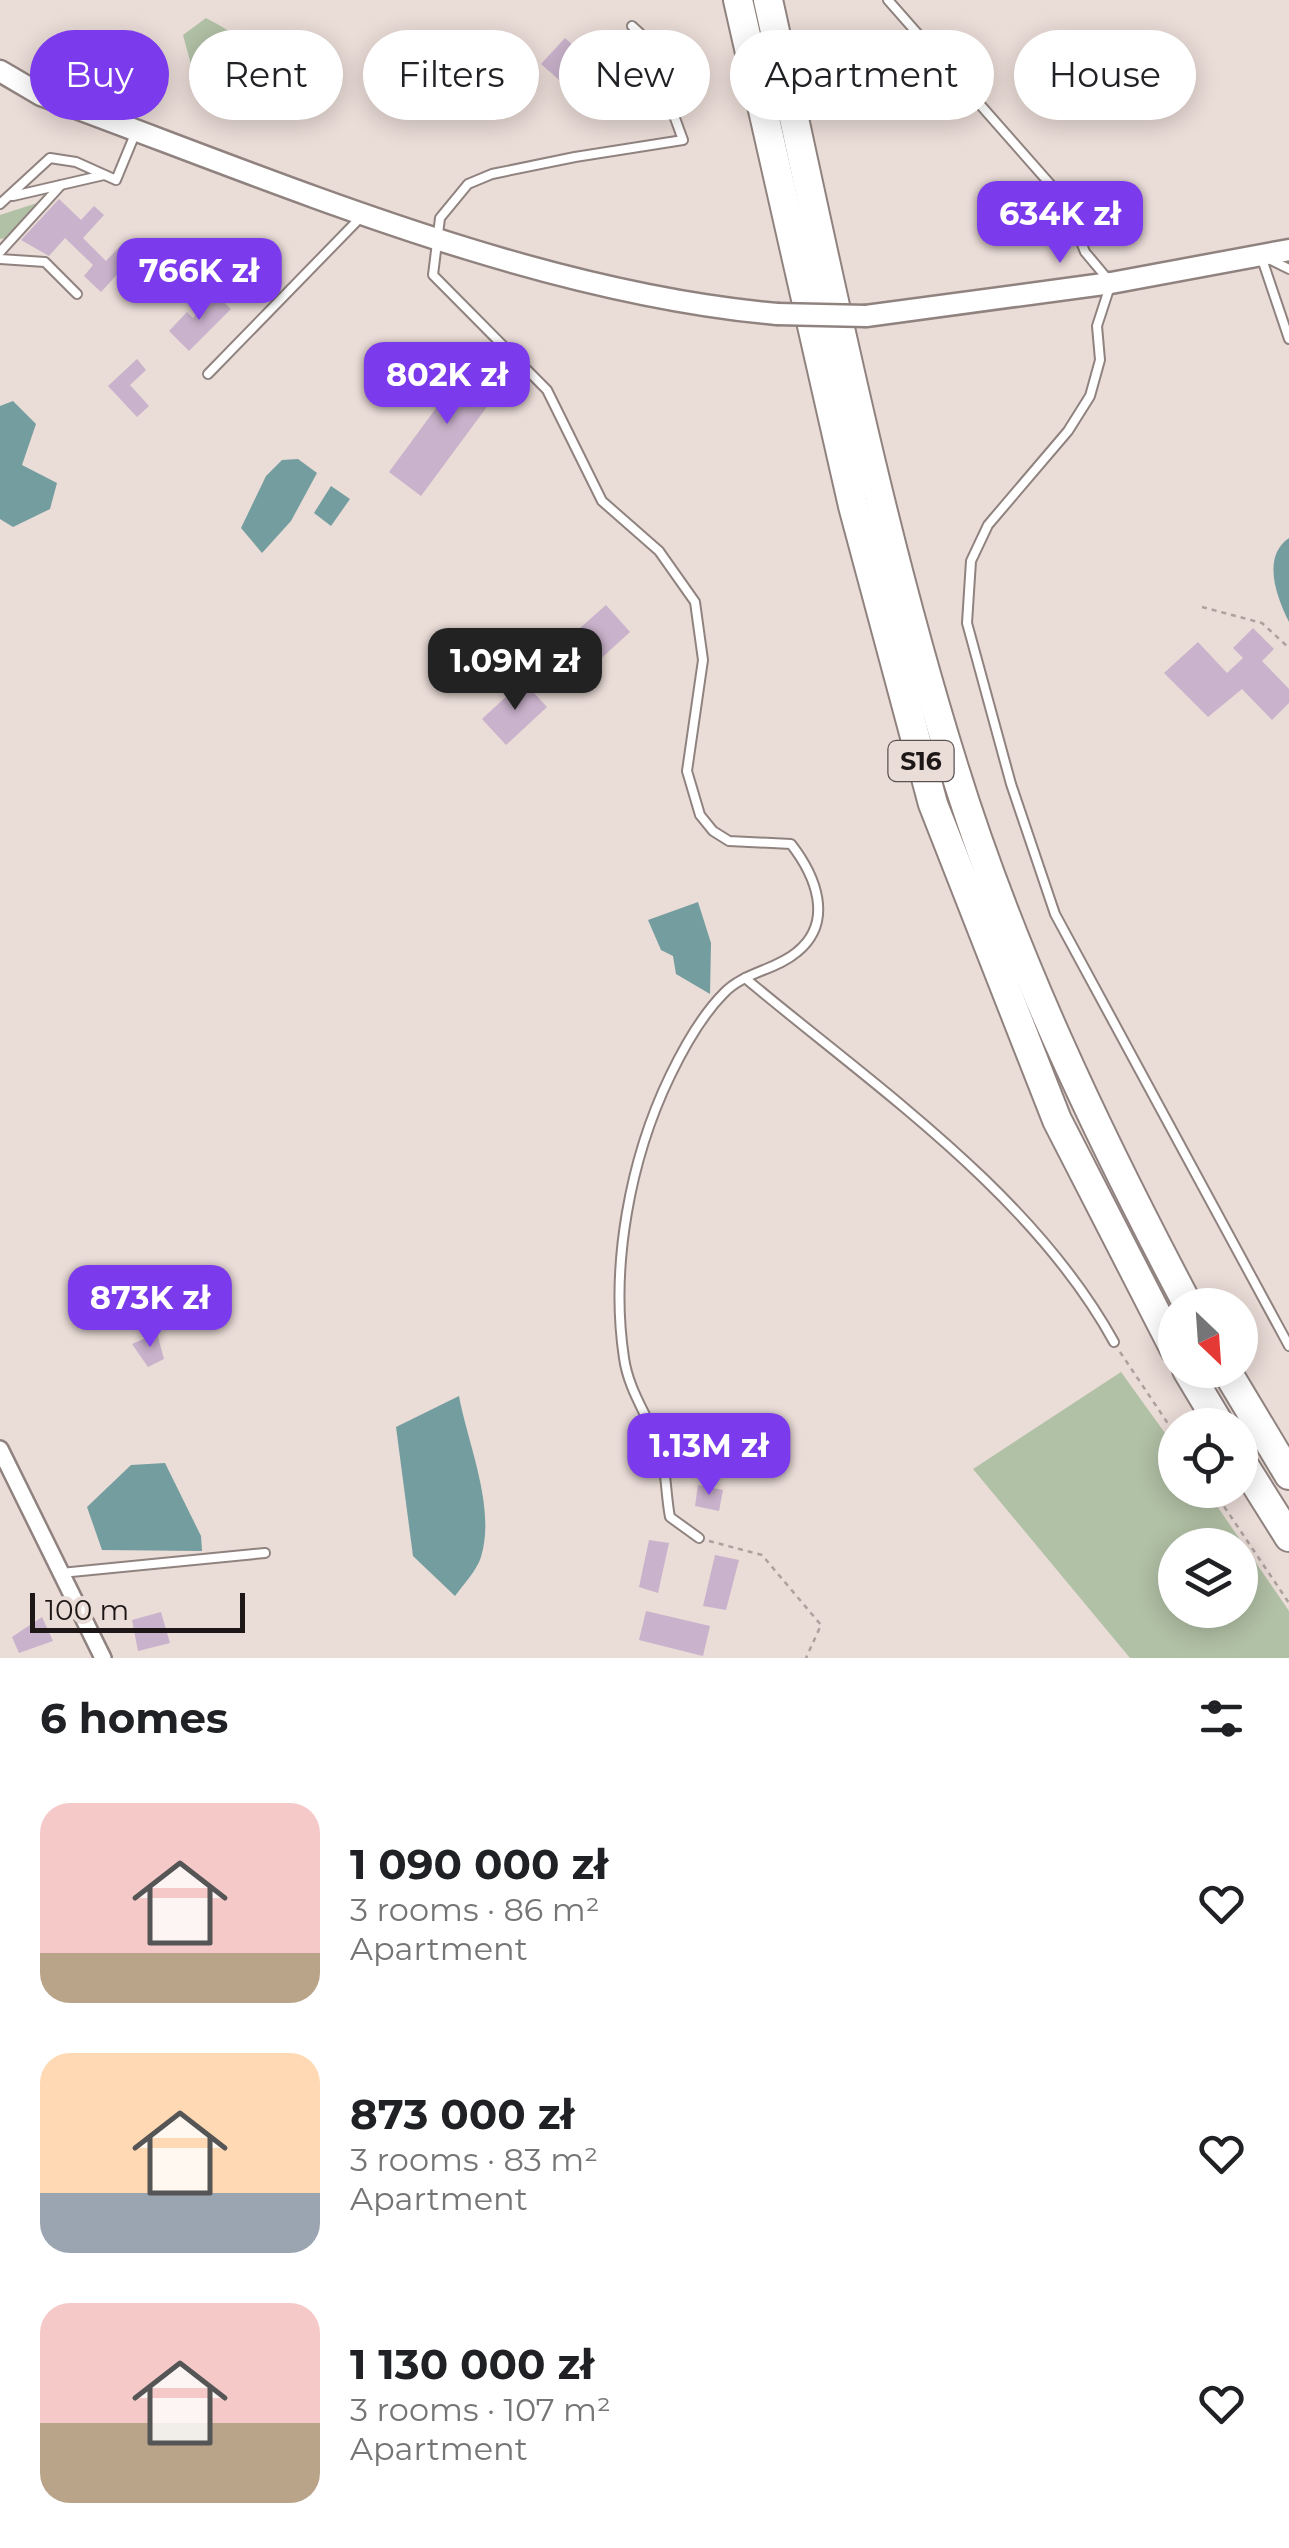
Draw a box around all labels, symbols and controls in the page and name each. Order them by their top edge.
chip: Buy [30,30,169,120]
chip: Rent [189,30,343,120]
chip: Filters [363,30,539,120]
chip: New [559,30,710,120]
chip: Apartment [730,30,994,120]
chip: House [1014,30,1196,120]
pin: 634K zł [968,181,1152,266]
text: 634K zł [999,194,1121,233]
pin: 766K zł [107,238,291,323]
text: 766K zł [139,251,259,290]
pin: 802K zł [355,342,539,427]
text: 802K zł [386,355,508,394]
pin: 1.09M zł [412,628,618,713]
text: 1.09M zł [450,641,580,680]
road number: S16 [888,741,954,781]
pin: 873K zł [58,1265,242,1350]
text: 873K zł [90,1278,210,1317]
north arrow [1158,1288,1258,1388]
map controls [1158,1288,1258,1628]
button: locate [1158,1408,1258,1508]
pin: 1.13M zł [606,1413,812,1498]
text: 1.13M zł [649,1426,769,1465]
button: layers [1158,1528,1258,1628]
scale bar [30,1588,245,1632]
text: 100 m [45,1593,129,1627]
icon: filters [1194,1691,1249,1746]
text: 6 homes [40,1692,228,1744]
text: 1 090 000 zł [350,1838,608,1890]
icon: home [120,1843,240,1963]
icon: heart [1194,1876,1249,1931]
text: 3 rooms · 86 m² [350,1890,599,1929]
text: Apartment [350,1929,528,1968]
text: 873 000 zł [350,2088,574,2140]
icon: home [120,2093,240,2213]
icon: heart [1194,2126,1249,2181]
text: 3 rooms · 83 m² [350,2140,598,2179]
text: Apartment [350,2179,528,2218]
text: 1 130 000 zł [350,2338,594,2390]
icon: home [120,2343,240,2463]
icon: heart [1194,2376,1249,2431]
text: 3 rooms · 107 m² [350,2390,611,2429]
text: Apartment [350,2429,528,2468]

